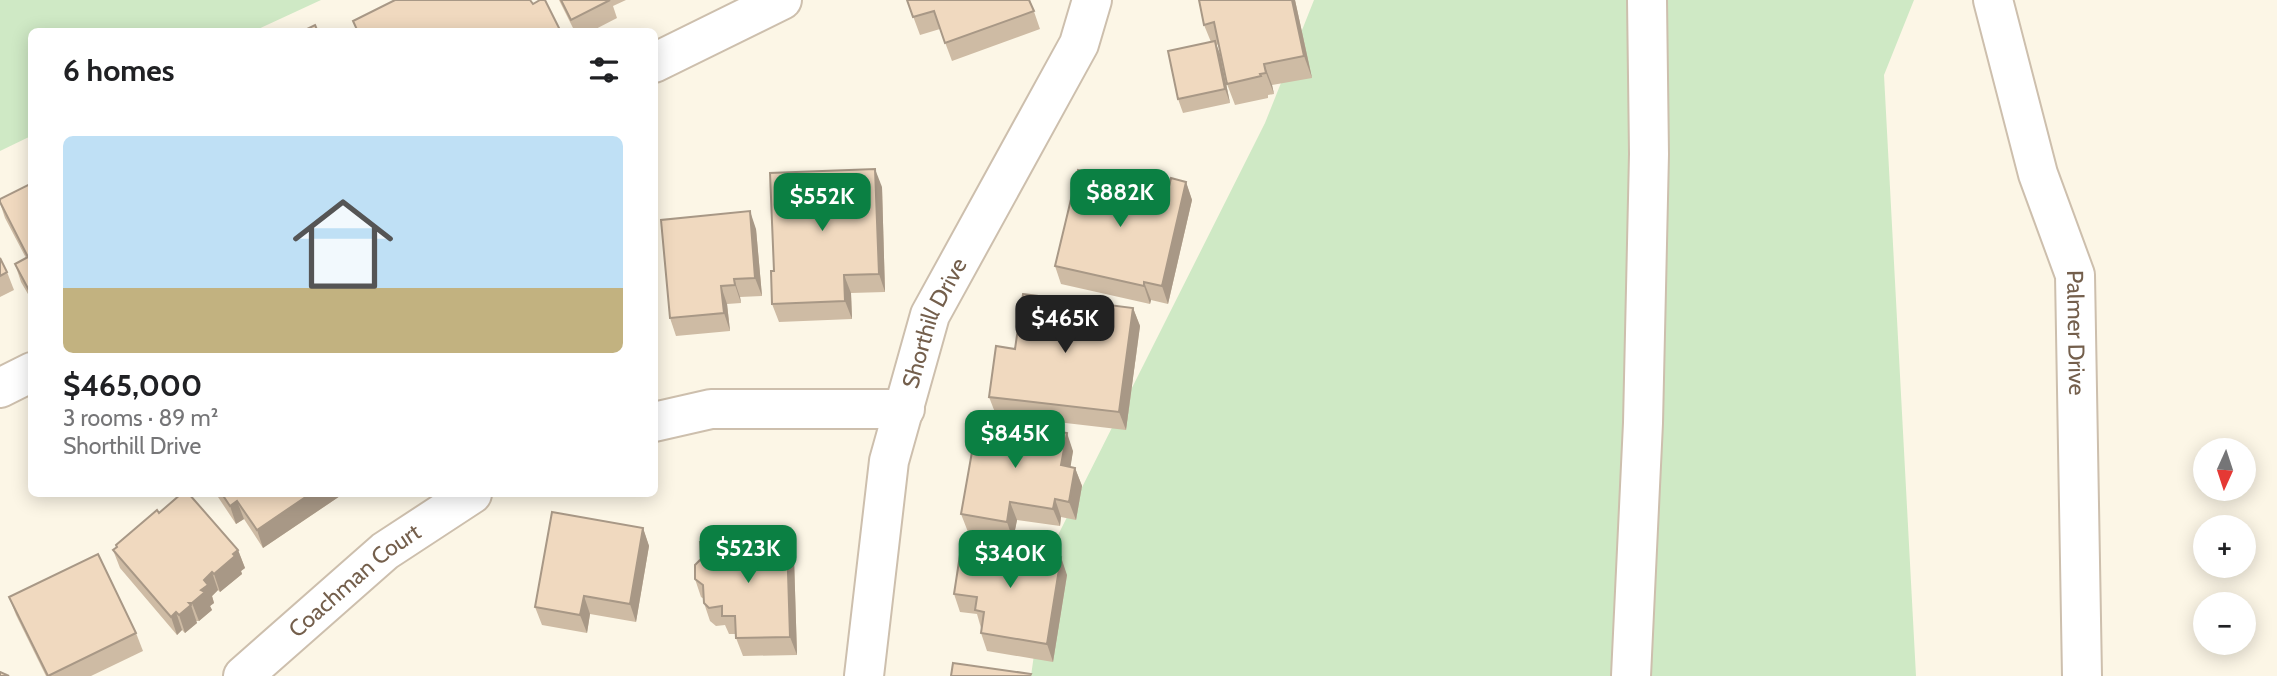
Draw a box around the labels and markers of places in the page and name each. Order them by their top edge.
pin: $882K [1071,170,1169,229]
pin: $552K [773,174,871,233]
pin: $465K [1016,296,1114,355]
pin: $845K [966,410,1064,470]
pin: $523K [699,526,797,585]
pin: $340K [961,530,1059,590]

